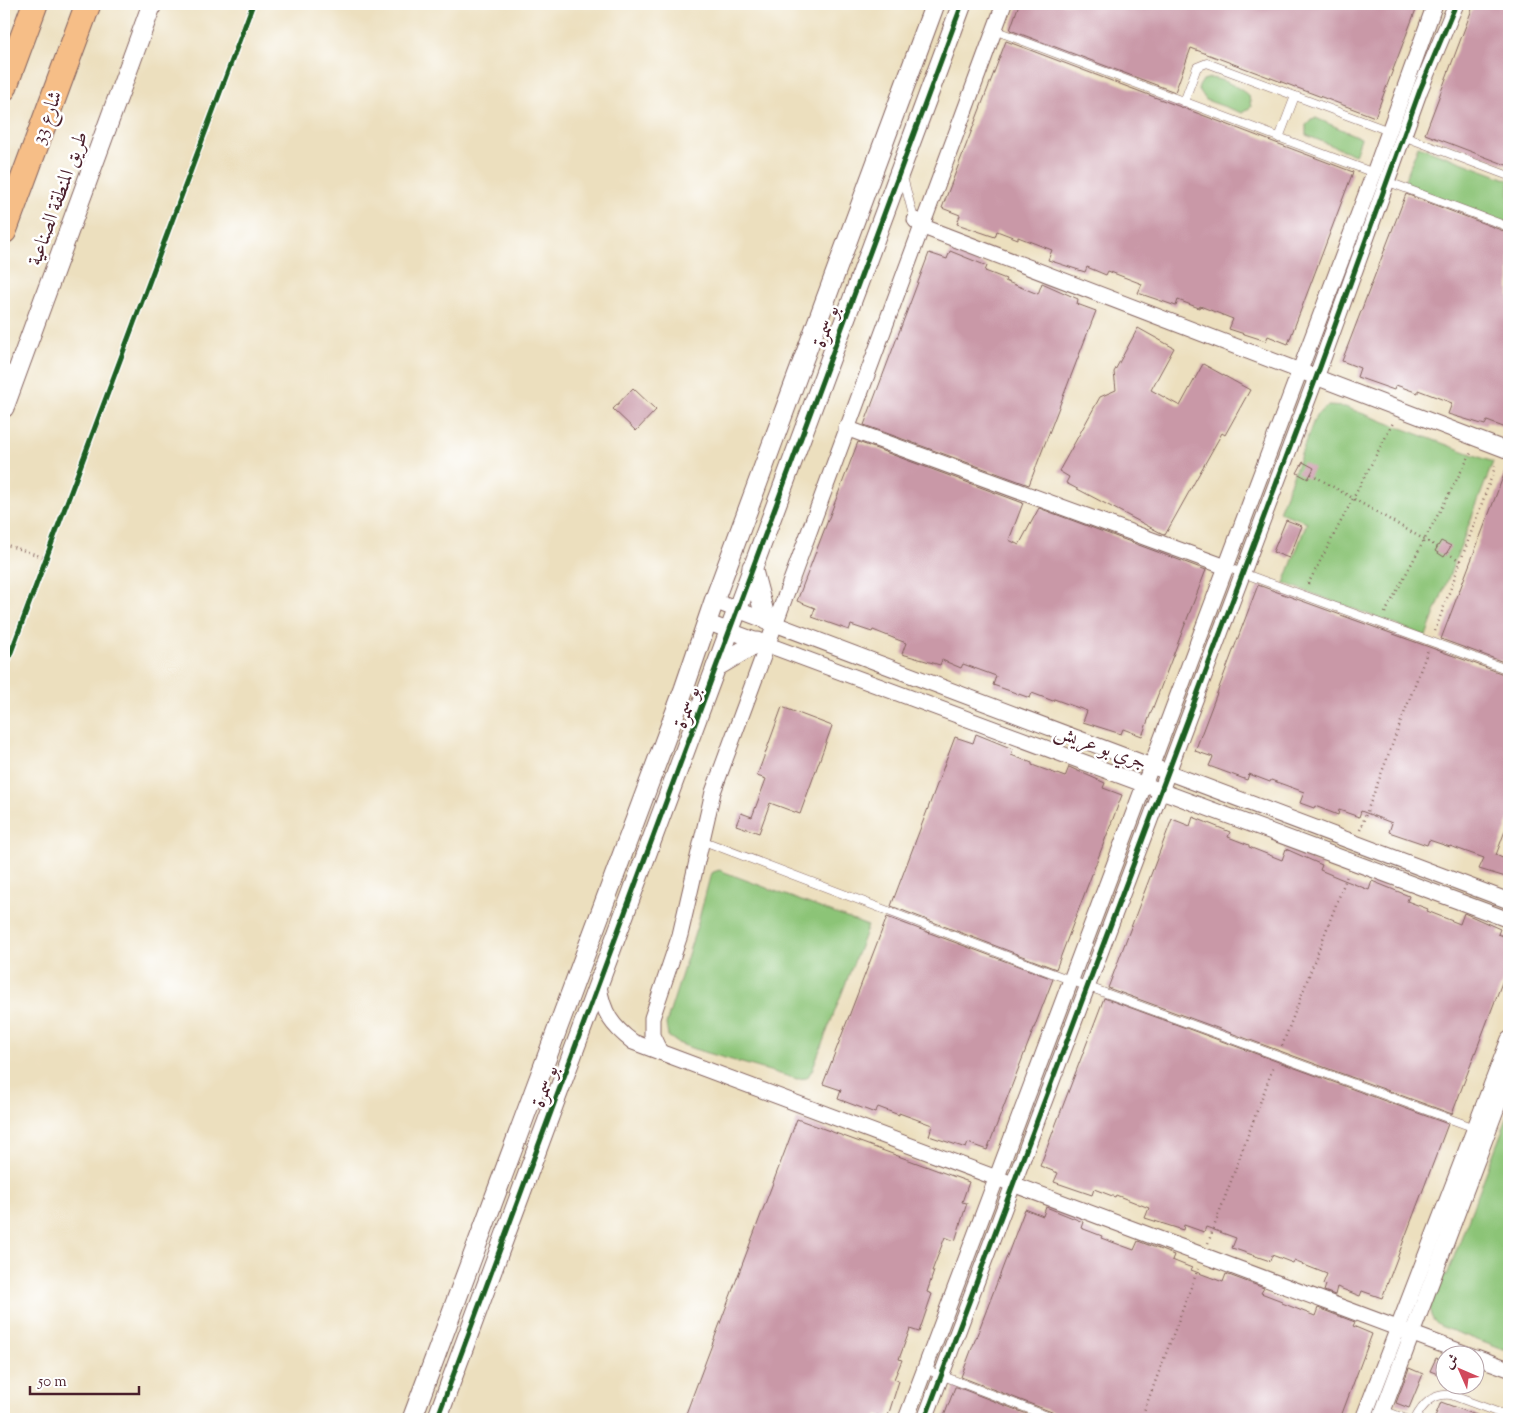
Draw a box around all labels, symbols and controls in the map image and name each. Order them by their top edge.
street label: شارع 33 [25,87,72,149]
street label: طريق المنطقة الصناعية [22,127,97,270]
street label: بو سمرة [806,302,848,352]
street label: بو سمرة [667,683,709,733]
street label: جري بو عريش [1050,718,1150,778]
street label: بو سمرة [525,1062,567,1112]
north arrow [1436,1346,1486,1396]
text: ش [1440,1350,1464,1374]
scale bar [30,1363,139,1395]
text: 50 m [37,1372,67,1393]

